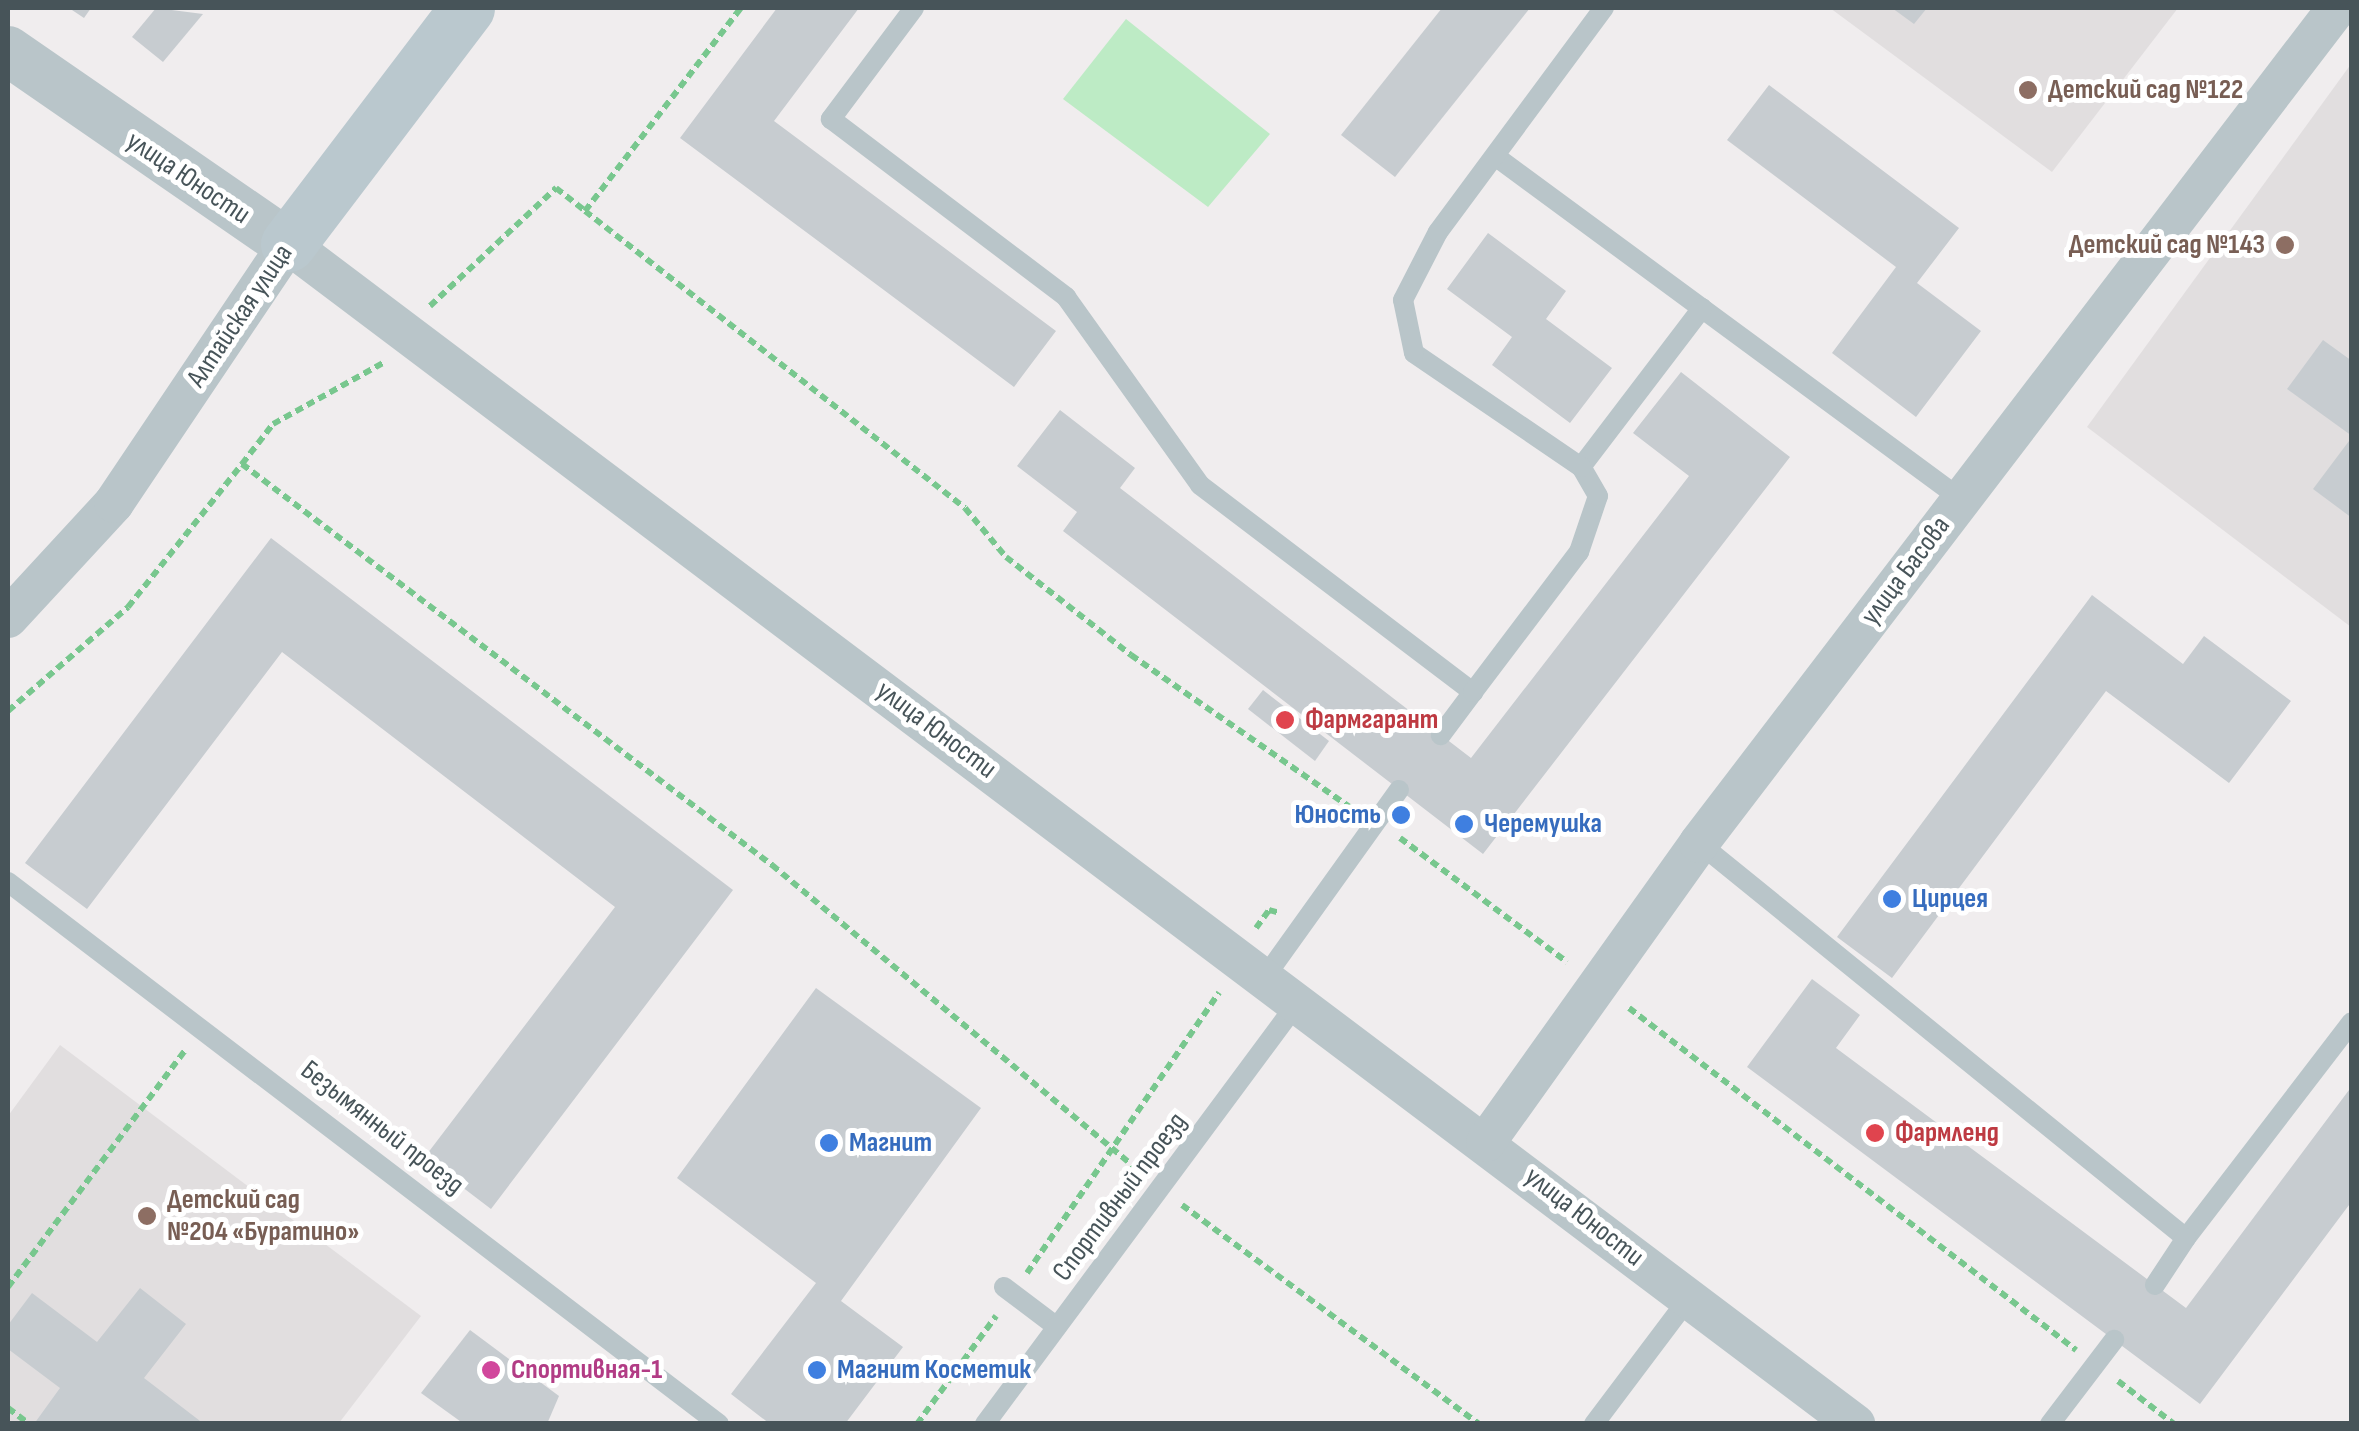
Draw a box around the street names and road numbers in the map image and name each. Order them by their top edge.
street label: улица Юности [120,124,256,232]
street label: Алтайская улица [180,238,300,394]
street label: улица Басова [1854,510,1958,632]
street label: улица Юности [869,674,1003,786]
street label: Безымянный проезд [294,1054,470,1202]
street label: Спортивный проезд [1046,1106,1194,1288]
street label: улица Юности [1518,1160,1650,1274]

